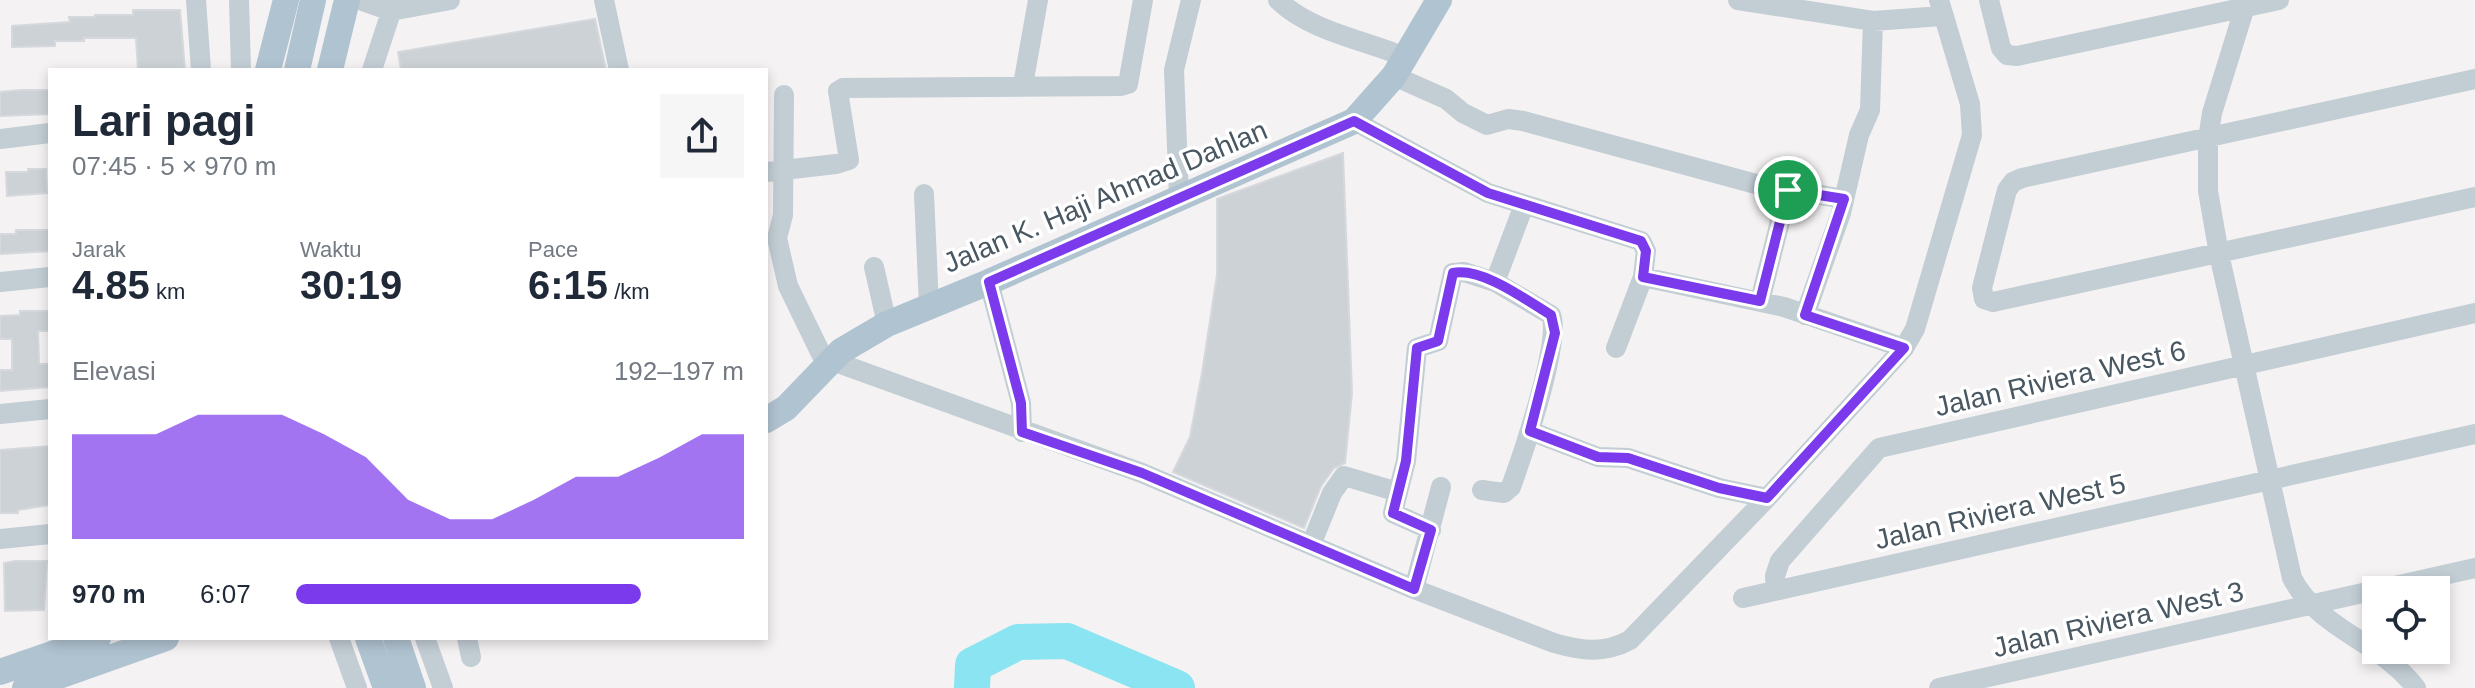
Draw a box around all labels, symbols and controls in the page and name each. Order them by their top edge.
button: share [660,94,744,178]
text: Lari pagi [72,96,255,145]
street label: Jalan K. Haji Ahmad Dahlan [939,114,1272,279]
text: 07:45 · 5 × 970 m [72,151,277,181]
pin [1754,156,1822,224]
icon: arrive [1766,168,1810,212]
text: Jarak [72,237,126,262]
text: Waktu [300,237,362,262]
text: Pace [528,237,578,262]
text: 4.85 [72,263,150,307]
text: 30:19 [300,263,402,307]
text: 6:15 [528,263,608,307]
text: km [150,279,185,304]
text: /km [608,279,650,304]
street label: Jalan Riviera West 6 [1932,335,2188,422]
text: Elevasi [72,356,156,386]
text: 192–197 m [614,356,744,386]
street label: Jalan Riviera West 5 [1872,468,2128,555]
street label: Jalan Riviera West 3 [1990,576,2246,663]
map controls [2362,576,2450,664]
button: locate [2362,576,2450,664]
text: 970 m [72,579,146,609]
text: 6:07 [200,579,251,609]

